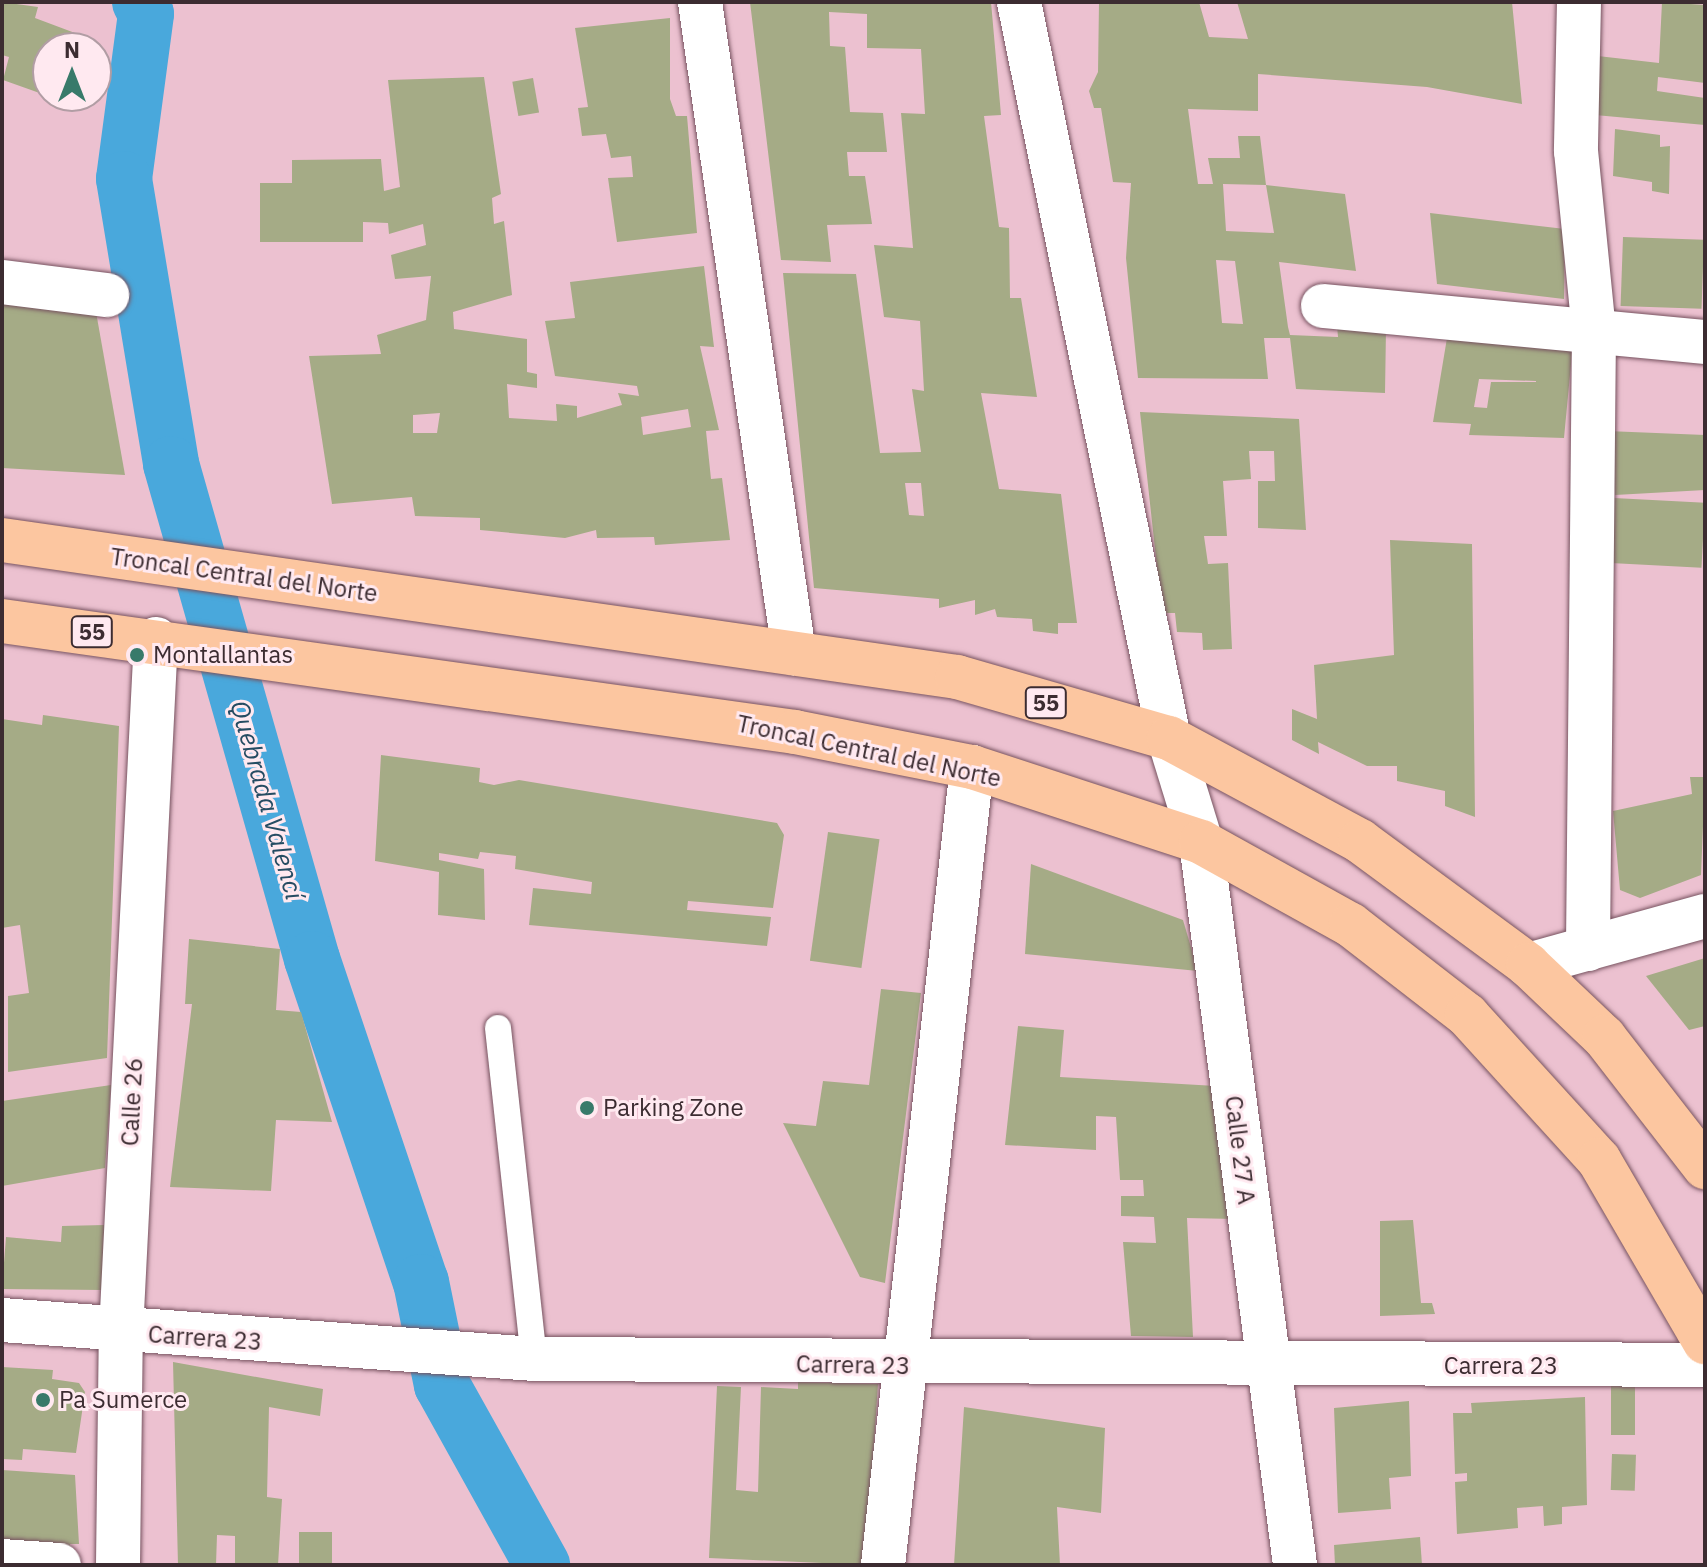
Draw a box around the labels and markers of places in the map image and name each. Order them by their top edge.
place label: Montallantas [153,641,293,669]
marker: Montallantas [128,646,146,664]
place label: Parking Zone [603,1094,744,1122]
marker: Parking Zone [578,1099,596,1117]
place label: Pa Sumerce [59,1386,187,1414]
marker: Pa Sumerce [34,1391,52,1409]

